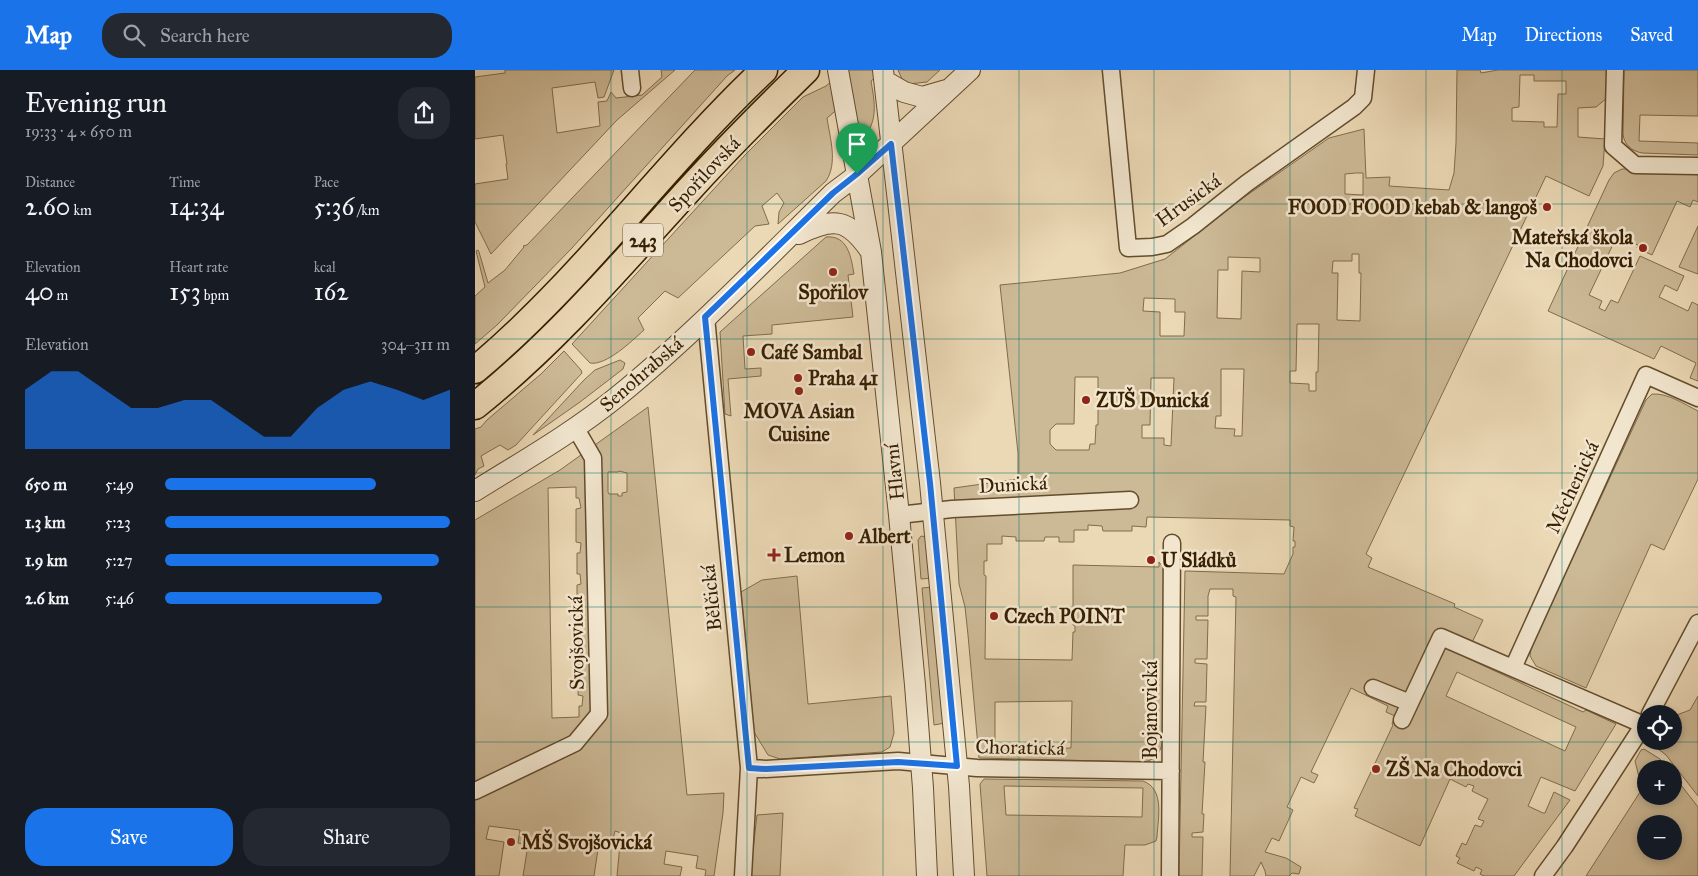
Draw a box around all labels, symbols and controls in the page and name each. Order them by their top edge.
search box [102,13,452,58]
text: Map [25,20,72,50]
icon: search [120,21,148,49]
text: Search here [160,24,250,47]
text: Map [1461,24,1497,46]
text: Directions [1525,24,1602,46]
text: Saved [1630,24,1673,46]
text: Evening run [25,85,167,120]
button: share [398,87,450,139]
text: 19:33 · 4 × 650 m [25,122,132,141]
pin [836,123,878,174]
icon: arrive [843,130,871,158]
street label: Spořilovská [663,131,745,217]
street label: Hrusická [1151,168,1226,232]
text: Distance [25,174,75,191]
text: Time [169,174,200,191]
text: Pace [314,174,339,191]
text: 2.60 [25,191,70,222]
text: 14:34 [169,191,223,222]
text: 5:36 [314,191,354,222]
place label: FOOD FOOD kebab & langoš [1288,195,1538,220]
marker: FOOD FOOD kebab & langoš [1541,201,1553,213]
text: km [70,202,92,219]
text: /km [354,202,379,219]
road number: 243 [623,224,663,256]
place label: Mateřská škola Na Chodovci [1511,225,1634,272]
marker: Mateřská škola Na Chodovci [1637,242,1649,254]
text: Elevation [25,259,81,276]
text: Heart rate [169,259,228,276]
text: kcal [314,259,336,276]
marker: Spořilov [827,266,839,278]
text: 40 [25,276,53,307]
text: 153 [169,276,201,307]
text: 162 [314,276,349,307]
place label: Spořilov [798,280,869,305]
text: m [53,287,68,304]
text: bpm [201,287,229,304]
street label: Senohrabská [594,331,688,417]
text: Elevation [25,335,89,354]
text: 304–311 m [381,335,450,354]
place label: Café Sambal [761,340,863,364]
marker: Café Sambal [745,346,757,358]
place label: Praha 41 [808,366,878,391]
marker: Praha 41 [792,372,804,384]
marker: MOVA Asian Cuisine [793,385,805,397]
place label: ZUŠ Dunická [1096,386,1209,412]
marker: ZUŠ Dunická [1080,394,1092,406]
place label: MOVA Asian Cuisine [743,399,855,446]
street label: Měchenická [1540,437,1604,537]
street label: Hlavní [879,441,909,502]
street label: Dunická [978,470,1049,498]
text: 650 m [25,475,67,494]
text: 5:49 [105,475,134,494]
text: 1.3 km [25,513,65,532]
text: 5:23 [105,513,131,532]
place label: Albert [857,524,911,548]
marker: Albert [843,530,855,542]
place label: Lemon [784,543,845,567]
place label: U Sládků [1161,548,1237,572]
marker: Lemon [768,549,780,561]
text: 1.9 km [25,551,68,570]
text: 5:27 [105,551,132,570]
marker: U Sládků [1145,554,1157,566]
street label: Bělčická [696,563,726,633]
text: 2.6 km [25,589,69,608]
text: 5:46 [105,589,134,608]
street label: Svojšovická [563,595,589,690]
place label: Czech POINT [1004,604,1125,628]
marker: Czech POINT [988,610,1000,622]
street label: Bojanovická [1138,660,1162,759]
map controls [1637,705,1682,860]
button: locate [1637,705,1682,750]
street label: Choratická [975,734,1065,760]
place label: ZŠ Na Chodovci [1386,755,1522,781]
button: + [1637,760,1682,805]
marker: ZŠ Na Chodovci [1370,763,1382,775]
button: Save [25,808,233,866]
button: Share [243,808,450,866]
button: − [1637,815,1682,860]
place label: MŠ Svojšovická [521,828,652,855]
marker: MŠ Svojšovická [505,836,517,848]

